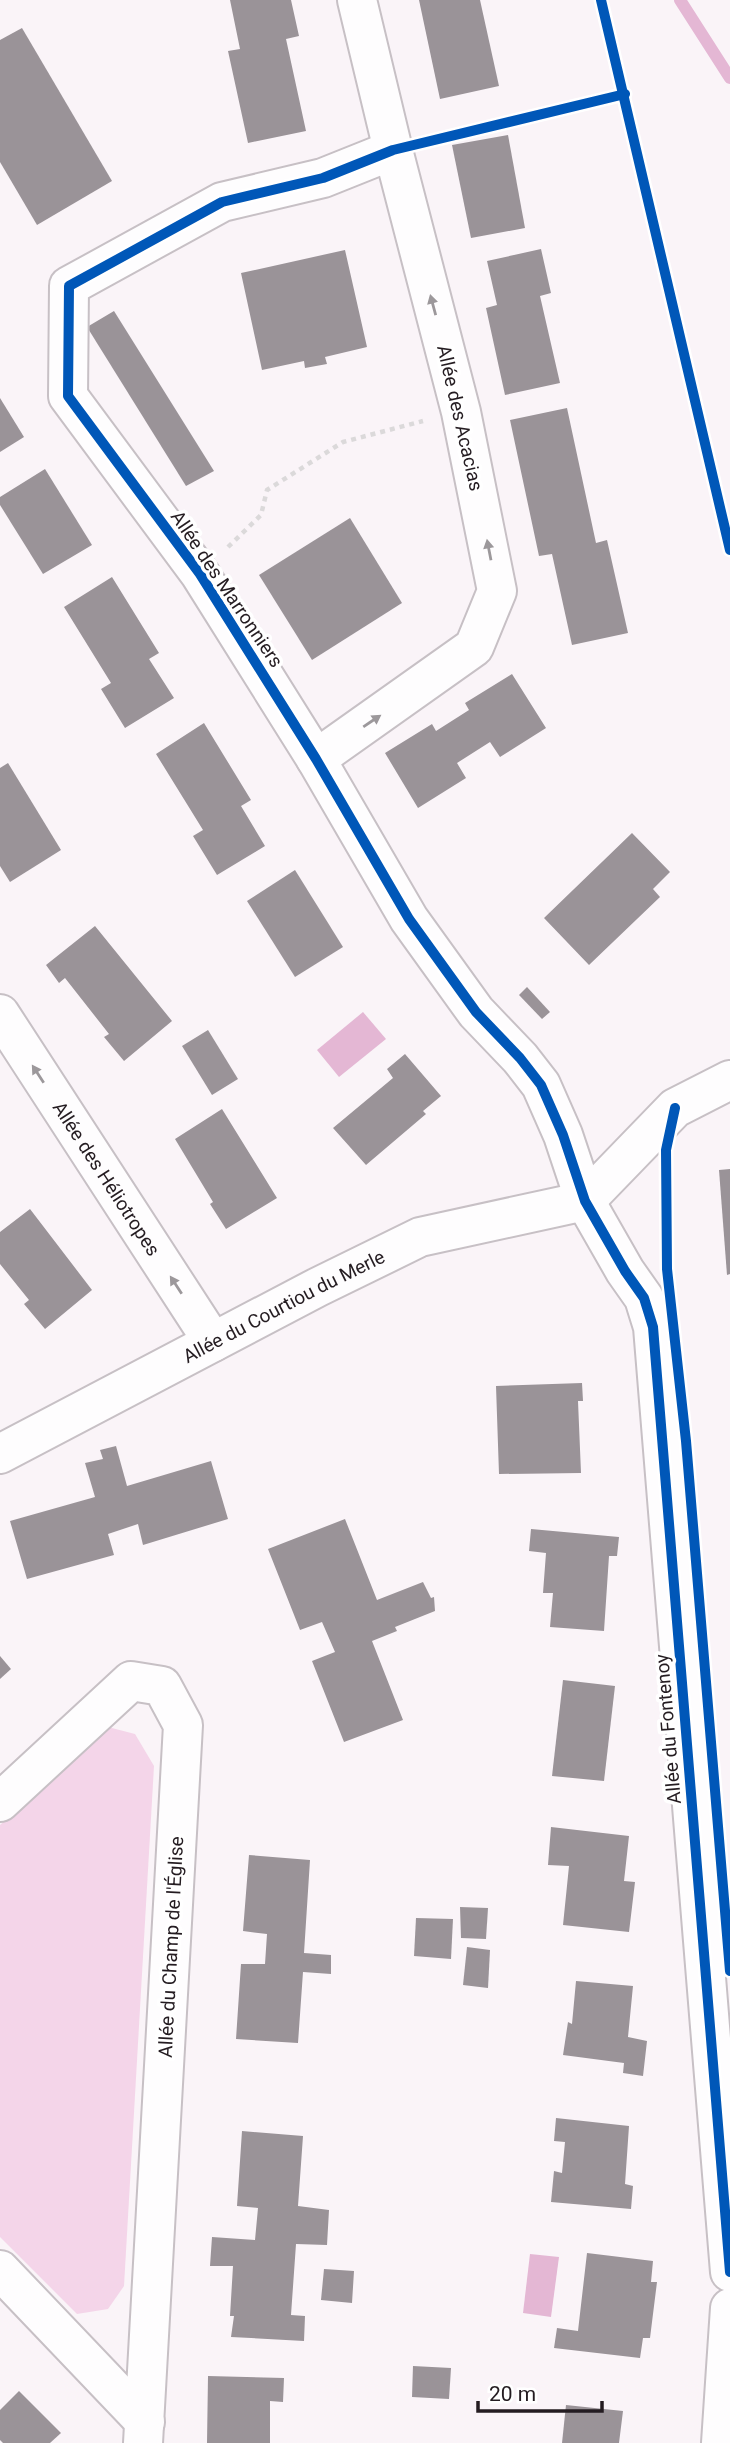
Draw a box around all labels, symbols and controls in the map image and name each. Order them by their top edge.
one-way arrow [427,294,438,316]
street label: Allée des Acacias [432,343,488,493]
street label: Allée des Marronniers [166,506,288,672]
one-way arrow [483,539,494,561]
one-way arrow [363,715,382,728]
one-way arrow [32,1064,45,1083]
street label: Allée des Héliotropes [48,1097,165,1260]
street label: Allée du Courtiou du Merle [179,1245,388,1367]
one-way arrow [169,1275,182,1295]
street label: Allée du Fontenoy [650,1653,686,1805]
street label: Allée du Champ de l'Église [154,1836,188,2058]
scale bar [478,2370,602,2414]
text: 20 m [489,2382,536,2406]

